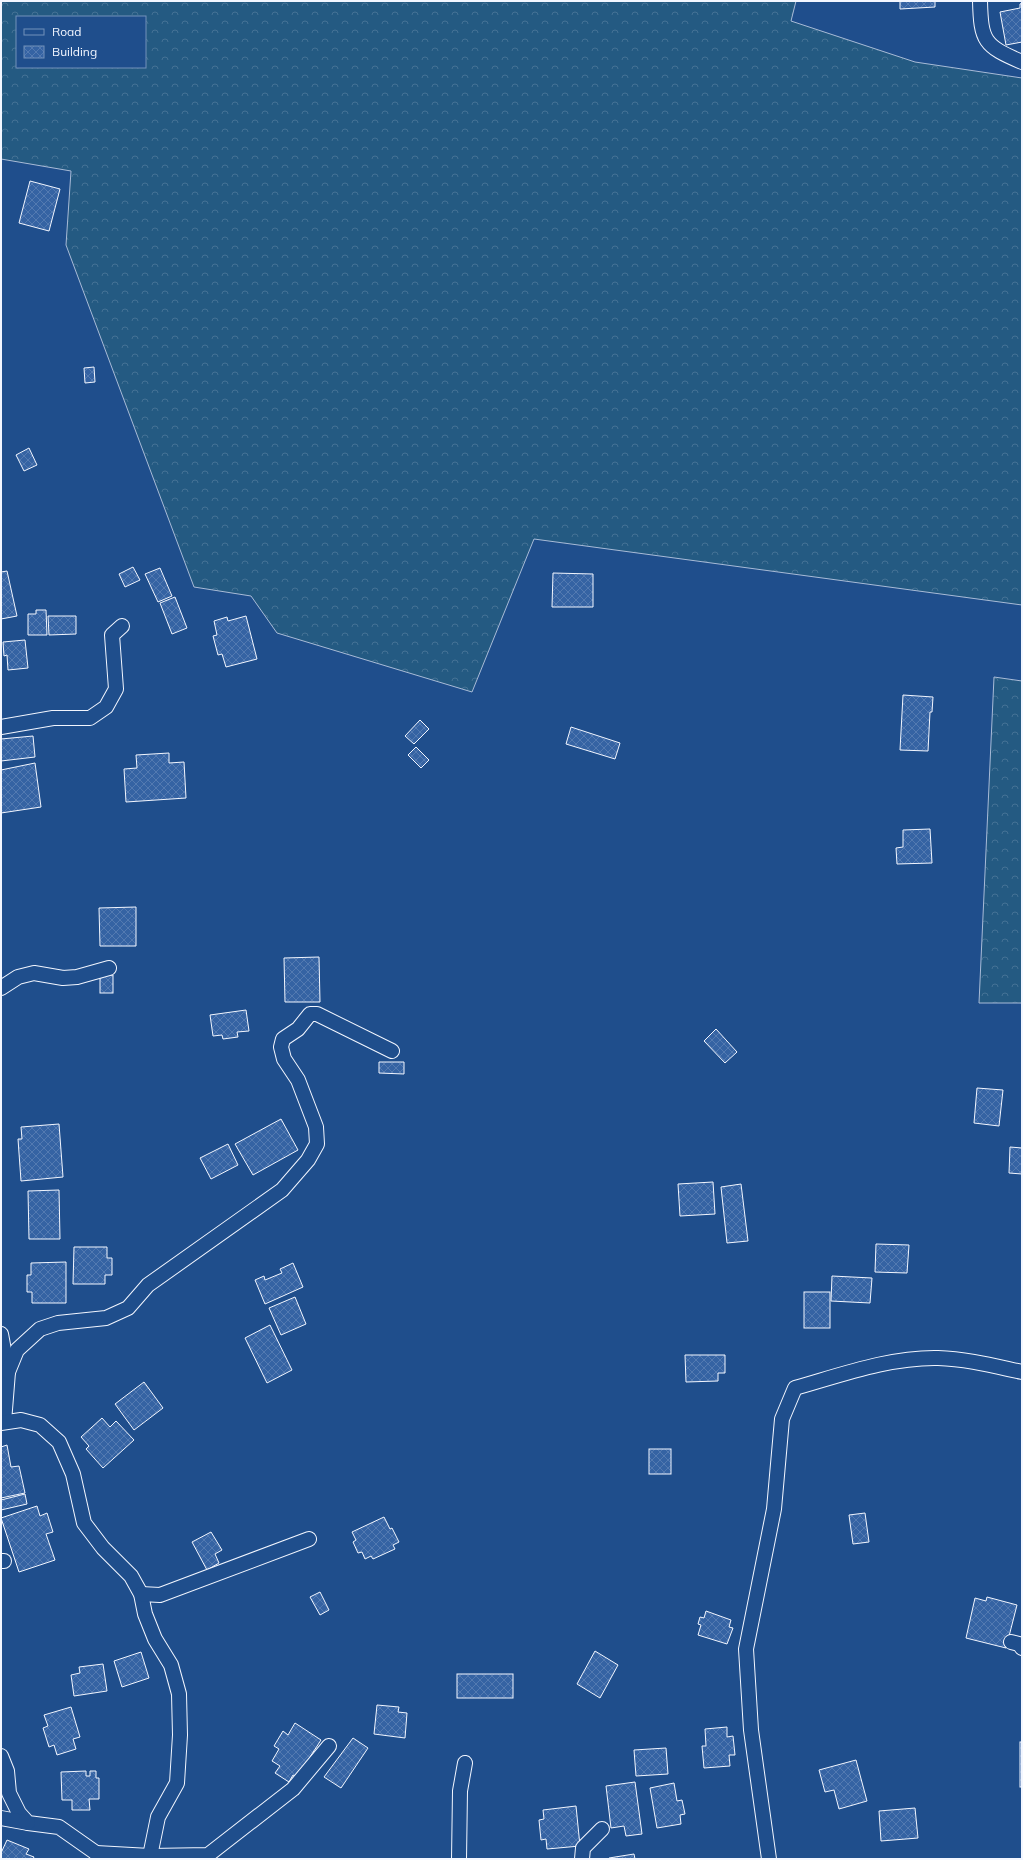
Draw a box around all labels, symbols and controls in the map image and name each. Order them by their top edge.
legend [16,16,146,68]
text: Road [52,24,81,39]
text: Building [52,44,97,59]

